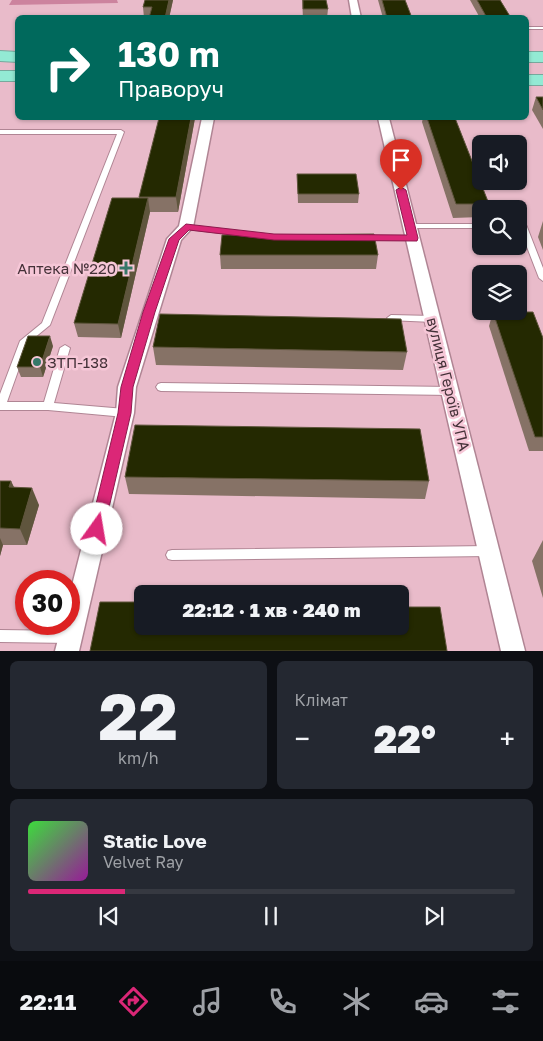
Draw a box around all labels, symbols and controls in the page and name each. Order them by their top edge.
text: 130 m [118,33,220,75]
icon: right [35,35,100,100]
text: Праворуч [118,75,224,102]
map controls [472,135,527,320]
button: sound [472,135,527,190]
pin [380,139,422,190]
icon: arrive [387,146,415,174]
button: search [472,200,527,255]
place label: Аптека №220 [17,259,116,277]
marker: Аптека №220 [120,262,132,274]
button: layers [472,265,527,320]
street label: вулиця Героїв УПА [424,315,474,453]
place label: ЗТП-138 [47,353,108,371]
marker: ЗТП-138 [31,356,43,368]
position arrow [70,502,122,554]
speed limit sign: 30 [15,570,80,635]
text: 22:12 · 1 хв · 240 m [182,598,361,621]
text: 22 [99,676,178,754]
text: Клімат [295,690,348,710]
text: 22° [374,716,436,761]
text: − [295,722,310,755]
text: + [500,722,515,755]
text: km/h [118,748,159,768]
text: Static Love [103,829,207,852]
text: Velvet Ray [103,852,184,872]
icon: previous [95,902,123,930]
icon: pause [257,902,285,930]
icon: next [420,902,448,930]
icon: directions [116,984,151,1019]
icon: music [190,984,225,1019]
icon: phone [265,984,300,1019]
icon: climate [339,984,374,1019]
icon: car [414,984,449,1019]
icon: filters [488,984,523,1019]
text: 22:11 [20,988,76,1015]

